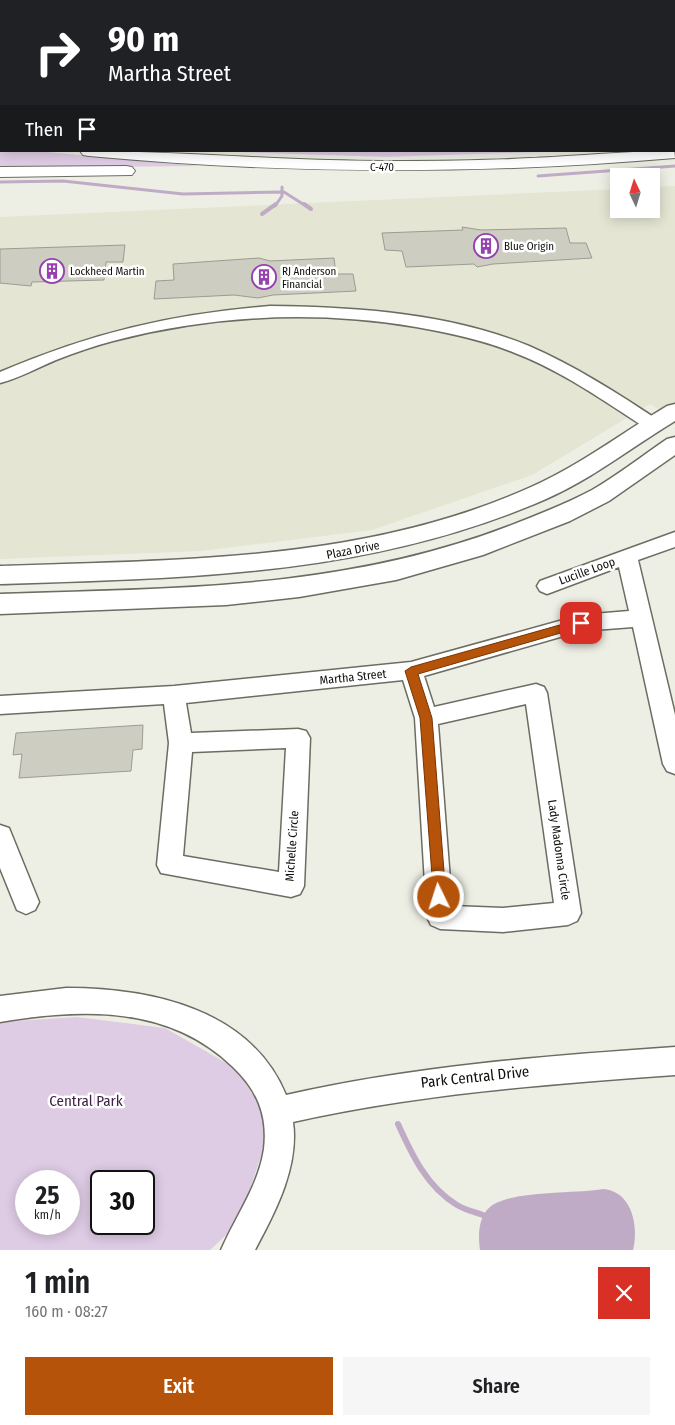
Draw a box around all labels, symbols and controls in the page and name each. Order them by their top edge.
text: 90 m [108,18,179,60]
icon: right [25,20,90,85]
text: Martha Street [108,60,231,87]
icon: arrive [73,115,101,143]
text: Then [25,118,63,141]
street label: C-470 [370,161,394,174]
north arrow [610,168,660,218]
map controls [610,168,660,218]
building icon: Blue Origin [473,233,499,259]
place label: Blue Origin [504,240,554,253]
building icon: Lockheed Martin [39,258,65,284]
building icon: RJ Anderson Financial [251,264,277,290]
place label: Lockheed Martin [70,265,145,278]
place label: RJ Anderson Financial [282,265,336,291]
street label: Plaza Drive [325,538,381,562]
street label: Lucille Loop [557,554,617,588]
pin [560,602,602,644]
icon: arrive [567,609,595,637]
street label: Martha Street [319,667,387,687]
street label: Lady Madonna Circle [545,799,573,901]
street label: Michelle Circle [283,810,301,882]
position arrow [412,870,464,922]
street label: Park Central Drive [420,1062,530,1092]
park label: Central Park [49,1092,123,1110]
speed limit sign: 30 [90,1170,155,1235]
text: 25 [36,1181,59,1211]
text: km/h [34,1208,61,1222]
text: 1 min [25,1265,90,1301]
button: close [598,1267,650,1319]
text: 160 m · 08:27 [25,1302,108,1321]
button: Exit [25,1357,333,1415]
button: Share [343,1357,650,1415]

